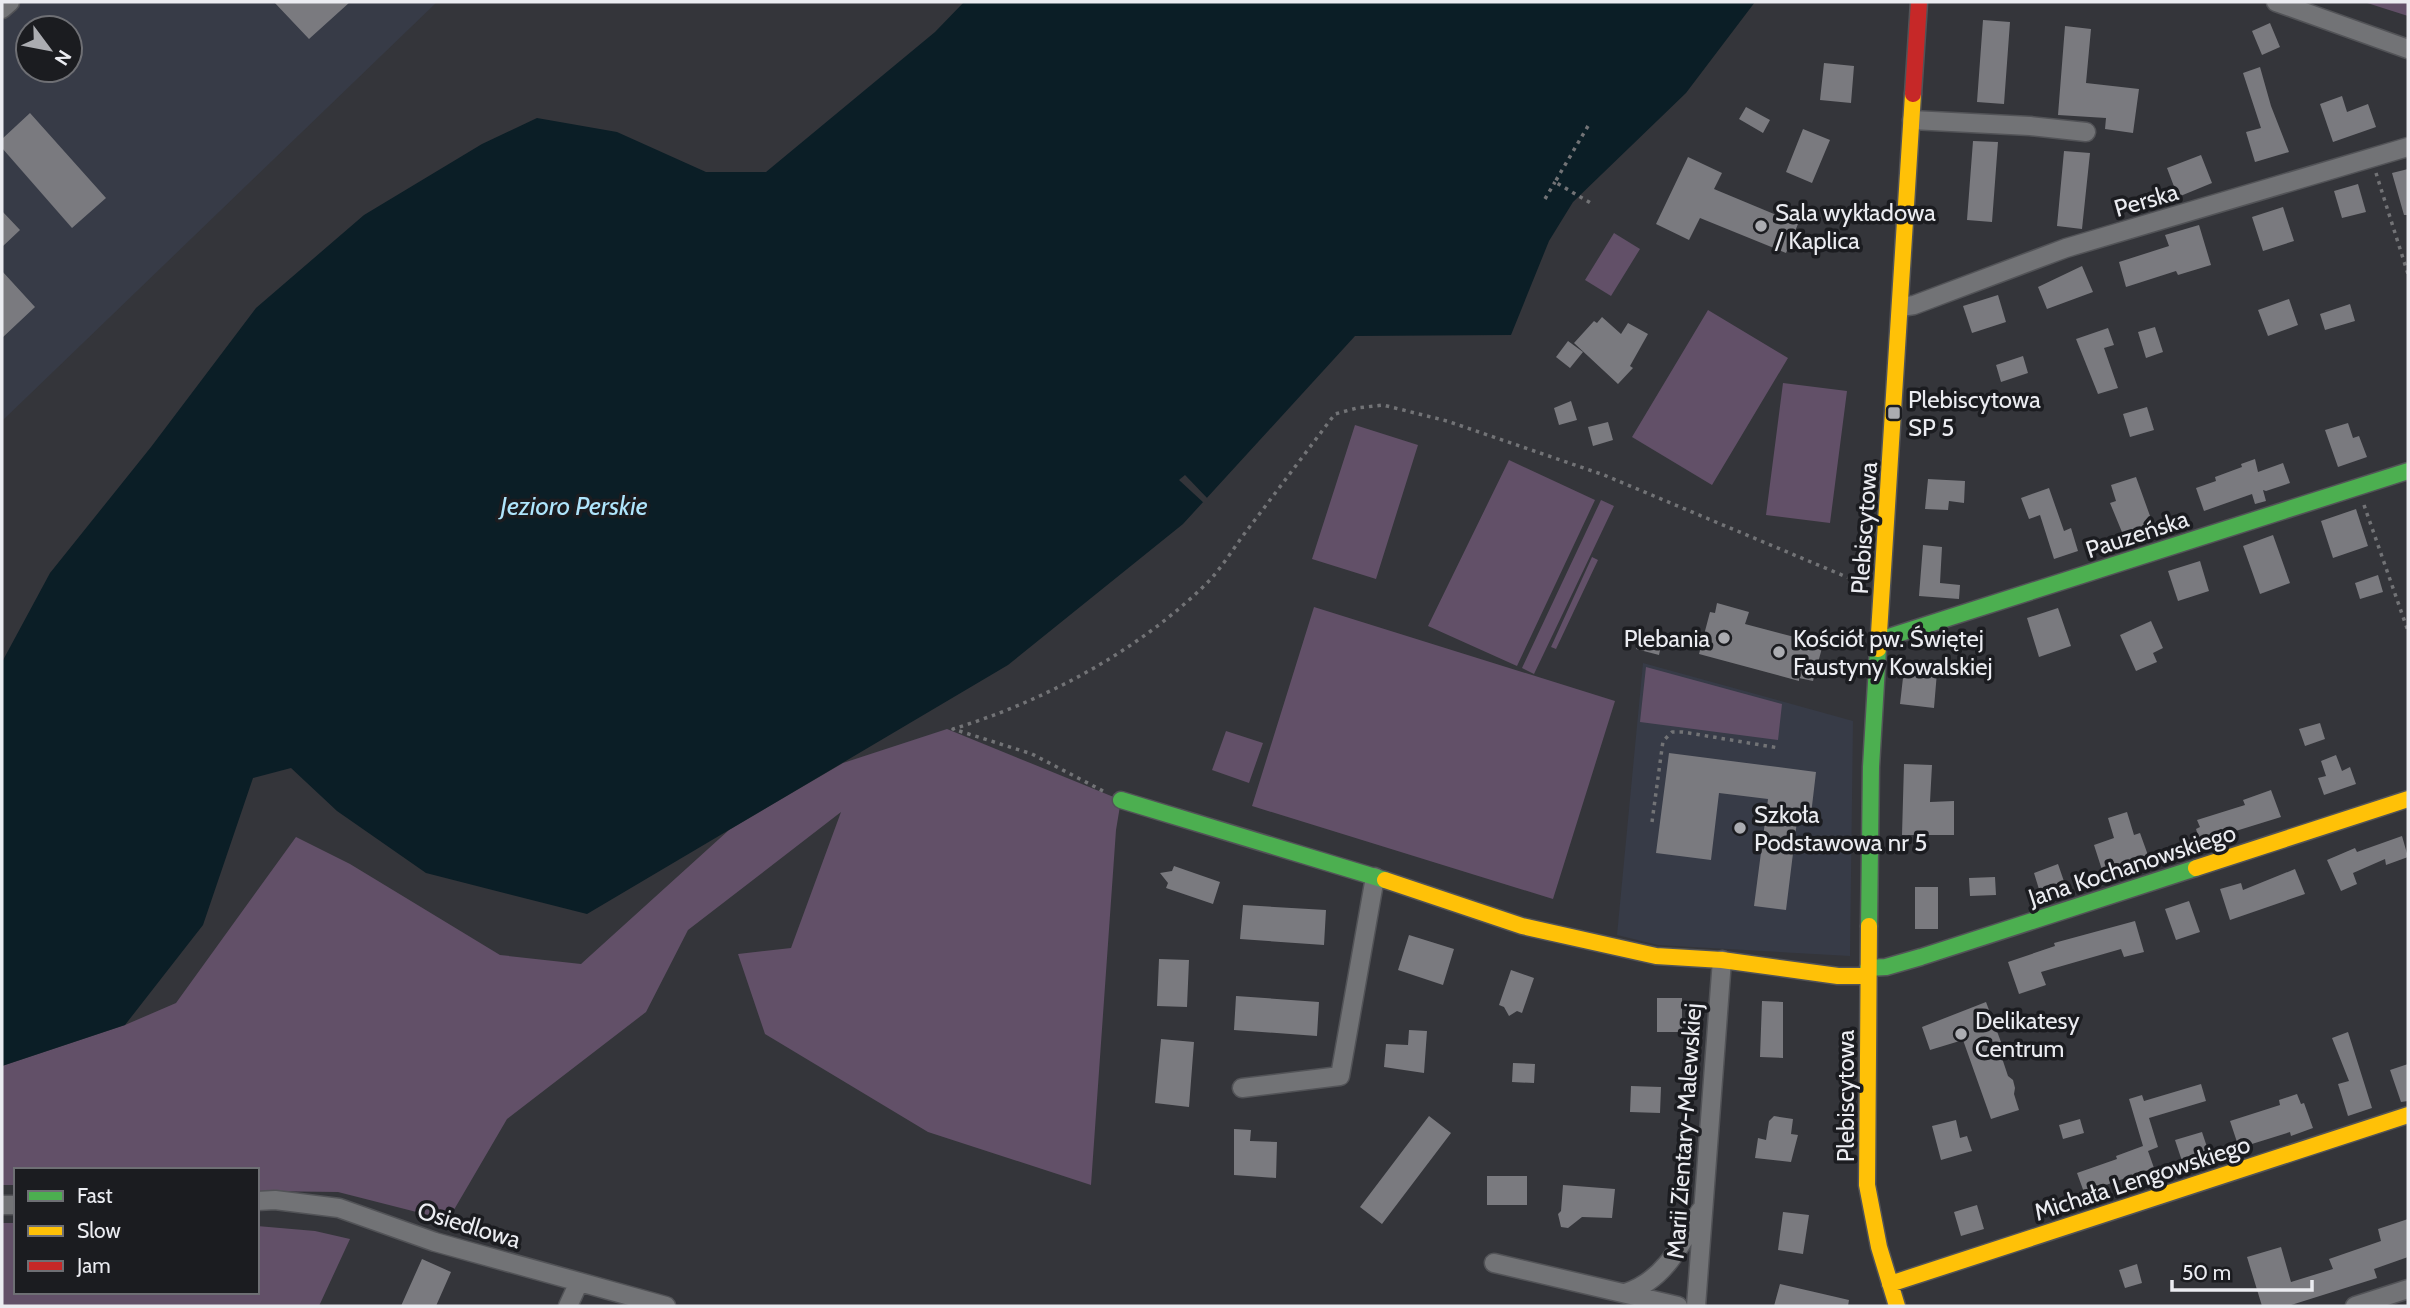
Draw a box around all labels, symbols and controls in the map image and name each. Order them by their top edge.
north arrow [14,14,84,84]
text: N [50,46,76,70]
street label: Perska [2111,177,2182,223]
place label: Sala wykładowa / Kaplica [1774,198,1936,255]
marker: Sala wykładowa / Kaplica [1753,218,1769,234]
place label: Plebiscytowa SP 5 [1908,385,2041,442]
marker: Plebiscytowa SP 5 [1886,405,1902,421]
street label: Plebiscytowa [1845,460,1883,595]
water label: Jezioro Perskie [498,490,648,522]
street label: Pauzeńska [2082,504,2192,564]
place label: Plebania [1624,624,1710,653]
place label: Kościół pw. Świętej Faustyny Kowalskiej [1793,624,1993,681]
marker: Plebania [1716,630,1732,646]
marker: Kościół pw. Świętej Faustyny Kowalskiej [1771,644,1787,660]
place label: Szkoła Podstawowa nr 5 [1754,800,1927,857]
street label: Jana Kochanowskiego [2024,818,2239,913]
marker: Szkoła Podstawowa nr 5 [1732,820,1748,836]
street label: Marii Zientary-Malewskiej [1661,1002,1707,1260]
place label: Delikatesy Centrum [1975,1006,2080,1063]
marker: Delikatesy Centrum [1953,1026,1969,1042]
street label: Plebiscytowa [1831,1029,1860,1162]
street label: Michała Lengowskiego [2030,1129,2254,1227]
legend [14,1168,259,1294]
text: Fast [77,1183,113,1208]
street label: Osiedlowa [414,1196,525,1255]
text: Slow [77,1218,121,1243]
scale bar [2172,1248,2312,1292]
text: Jam [76,1253,111,1278]
text: 50 m [2182,1260,2231,1285]

